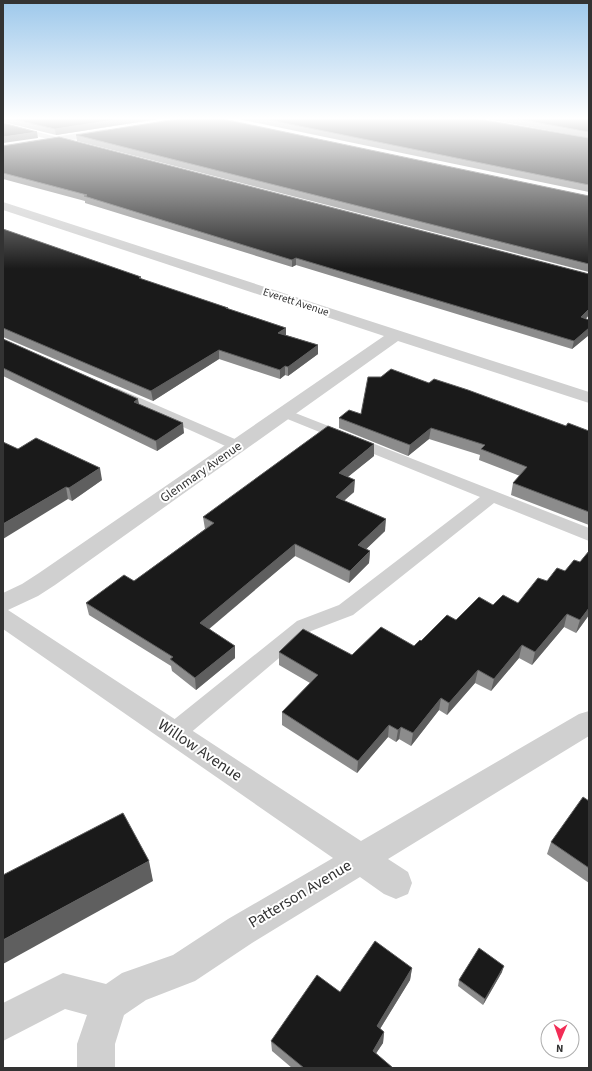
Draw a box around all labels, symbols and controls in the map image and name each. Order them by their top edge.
street label: Everett Avenue [261,284,331,320]
street label: Glenmary Avenue [157,437,245,507]
street label: Willow Avenue [154,714,247,786]
street label: Patterson Avenue [244,855,356,933]
north arrow [540,1019,580,1059]
text: N [556,1041,564,1056]

